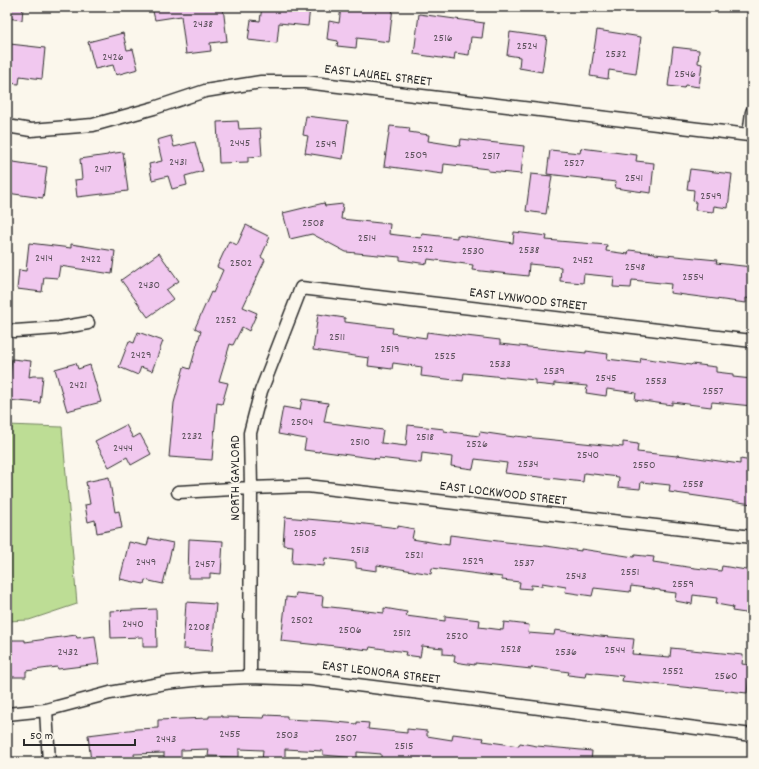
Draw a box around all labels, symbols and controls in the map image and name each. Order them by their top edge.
house number: 2438 [193,16,213,33]
house number: 2516 [433,30,453,47]
house number: 2524 [516,38,538,55]
house number: 2532 [605,46,627,63]
house number: 2426 [102,49,124,66]
street label: EAST LAUREL STREET [323,59,433,93]
house number: 2546 [674,66,696,83]
house number: 2445 [230,135,250,152]
house number: 2549 [315,136,337,153]
house number: 2509 [405,147,427,164]
house number: 2517 [482,148,500,165]
house number: 2431 [169,154,187,171]
house number: 2527 [564,155,585,172]
house number: 2417 [94,161,112,178]
house number: 2541 [625,170,643,187]
house number: 2549 [700,188,722,205]
house number: 2508 [302,215,324,232]
house number: 2514 [358,230,376,247]
house number: 2522 [412,241,434,258]
house number: 2538 [519,242,540,259]
house number: 2530 [462,243,484,260]
house number: 2414 [35,250,53,267]
house number: 2422 [81,251,101,268]
house number: 2452 [572,252,594,269]
house number: 2502 [230,255,252,272]
house number: 2548 [625,259,645,276]
house number: 2554 [682,269,704,286]
house number: 2430 [138,277,160,294]
street label: EAST LYNWOOD STREET [468,283,588,317]
house number: 2252 [215,312,237,329]
house number: 2511 [329,329,345,346]
house number: 2519 [381,341,399,358]
house number: 2429 [131,347,151,364]
house number: 2525 [434,348,456,365]
house number: 2533 [489,356,511,373]
house number: 2539 [543,363,565,380]
house number: 2545 [595,370,617,387]
house number: 2553 [645,373,667,390]
house number: 2421 [69,377,87,394]
house number: 2557 [703,383,724,400]
house number: 2504 [291,414,313,431]
house number: 2232 [181,428,203,445]
house number: 2518 [416,429,434,446]
house number: 2510 [350,434,370,451]
street label: NORTH GAYLORD [226,435,246,521]
house number: 2526 [466,436,488,453]
house number: 2444 [113,440,133,457]
house number: 2540 [577,447,599,464]
house number: 2534 [517,456,539,473]
house number: 2550 [633,457,655,474]
street label: EAST LOCKWOOD STREET [438,476,568,512]
house number: 2558 [682,476,704,493]
house number: 2505 [294,525,316,542]
house number: 2513 [351,542,369,559]
house number: 2521 [405,547,423,564]
house number: 2529 [462,553,484,570]
house number: 2449 [136,554,156,571]
house number: 2537 [514,555,535,572]
house number: 2457 [195,556,216,573]
house number: 2551 [621,564,639,581]
house number: 2543 [565,568,587,585]
house number: 2559 [672,576,694,593]
house number: 2502 [291,612,313,629]
house number: 2440 [122,616,144,633]
house number: 2208 [188,619,210,636]
house number: 2506 [338,622,362,639]
house number: 2512 [393,625,411,642]
house number: 2520 [446,628,468,645]
house number: 2528 [501,641,522,658]
house number: 2544 [605,642,625,659]
house number: 2432 [58,644,78,661]
house number: 2536 [555,644,577,661]
street label: EAST LEONORA STREET [321,656,441,690]
house number: 2552 [662,663,684,680]
house number: 2560 [714,668,738,685]
scale bar [24,721,135,747]
house number: 2455 [219,726,241,743]
house number: 2503 [276,727,298,744]
text: 50 m [30,728,53,745]
house number: 2507 [335,730,357,747]
house number: 2443 [156,731,176,748]
house number: 2515 [395,738,413,755]

